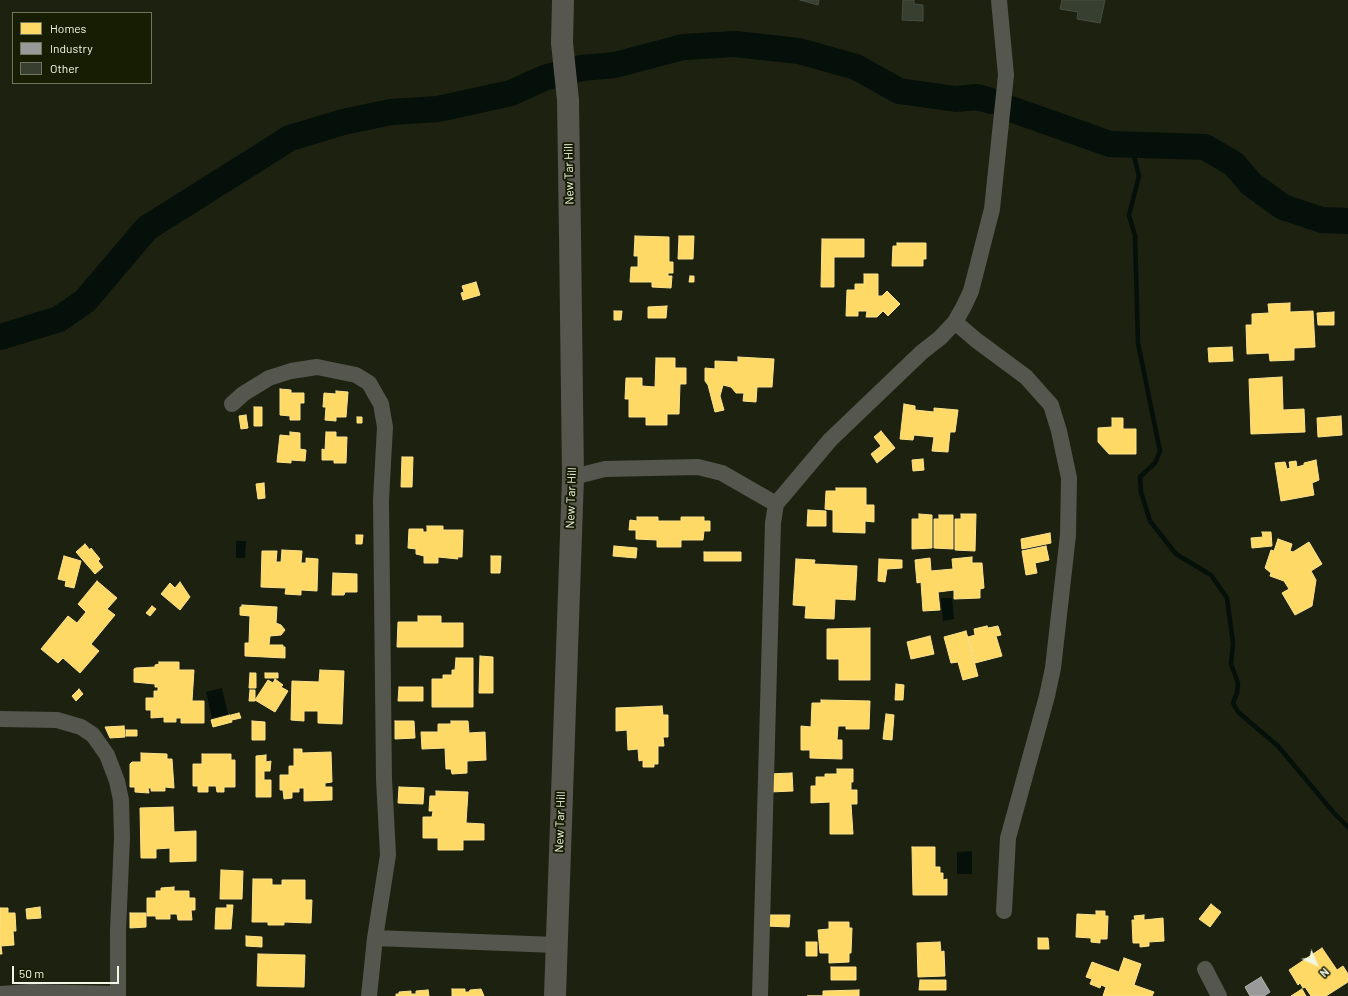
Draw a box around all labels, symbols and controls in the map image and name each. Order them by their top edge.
legend [12,12,152,84]
text: Homes [50,21,86,35]
text: Industry [50,41,93,55]
text: Other [50,61,79,75]
street label: New Tar Hill [561,143,577,205]
street label: New Tar Hill [563,467,579,529]
street label: New Tar Hill [552,791,568,853]
north arrow [1296,944,1336,984]
scale bar [14,958,121,984]
text: 50 m [19,966,44,980]
text: N [1318,966,1332,980]

